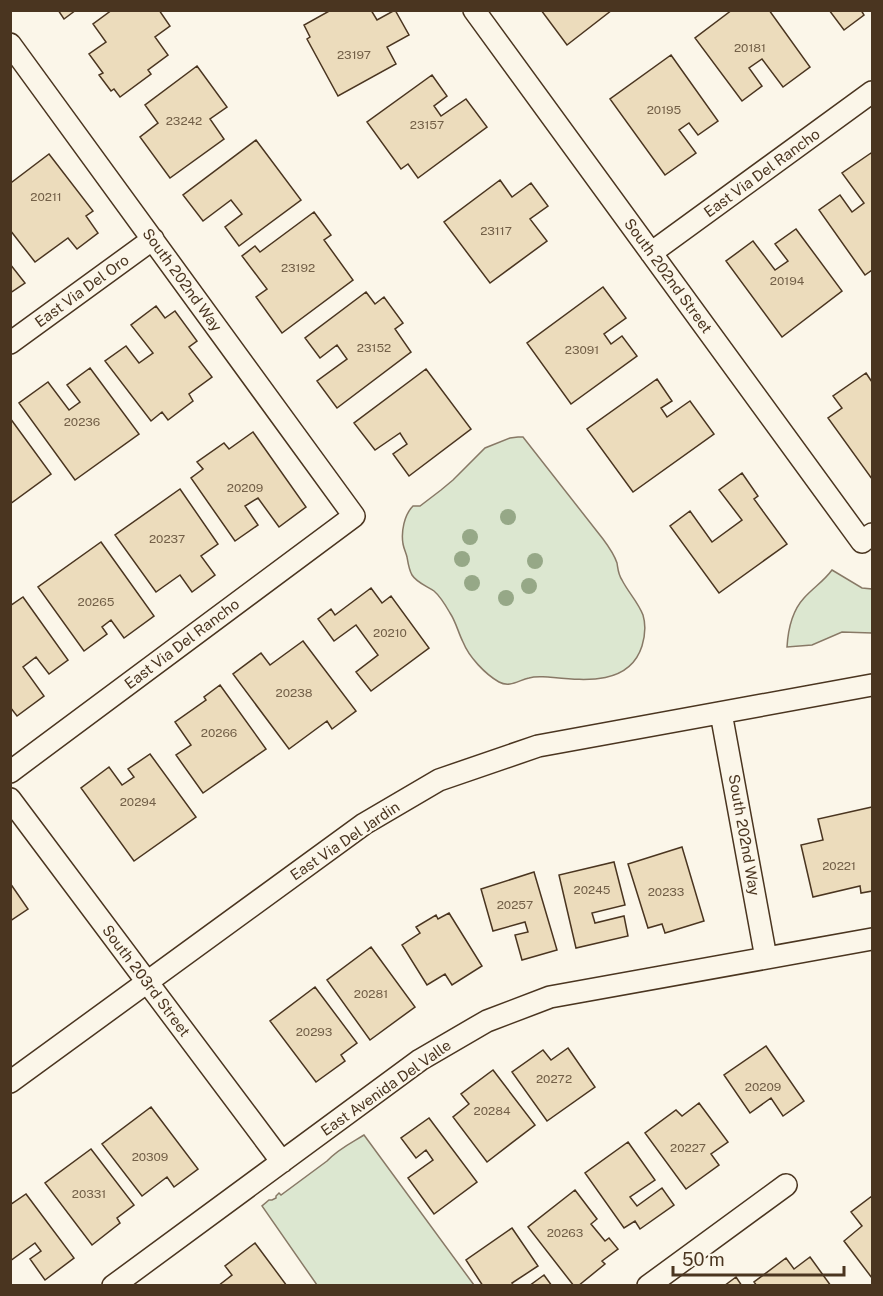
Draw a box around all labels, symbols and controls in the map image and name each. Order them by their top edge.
house number: 20181 [734,41,766,55]
house number: 23197 [337,48,371,62]
house number: 20195 [647,103,682,117]
house number: 23242 [166,114,202,128]
house number: 23157 [410,118,444,132]
street label: East Via Del Rancho [701,125,823,220]
house number: 20211 [30,190,62,204]
street label: South 202nd Street [621,215,716,336]
house number: 23117 [480,224,512,238]
street label: South 202nd Way [139,225,225,334]
street label: East Via Del Oro [31,251,132,330]
house number: 23192 [281,261,315,275]
house number: 20194 [770,274,805,288]
house number: 23152 [357,341,391,355]
house number: 23091 [565,343,599,357]
house number: 20236 [64,415,100,429]
house number: 20209 [227,481,263,495]
house number: 20237 [149,532,185,546]
house number: 20265 [78,595,115,609]
street label: East Via Del Rancho [121,595,242,692]
house number: 20210 [373,626,407,640]
house number: 20238 [276,686,313,700]
house number: 20266 [201,726,237,740]
street label: South 202nd Way [725,773,764,897]
house number: 20294 [120,795,157,809]
street label: East Via Del Jardin [287,798,403,883]
house number: 20221 [822,859,856,873]
house number: 20245 [574,883,611,897]
house number: 20233 [648,885,684,899]
house number: 20257 [497,898,533,912]
street label: South 203rd Street [99,922,194,1040]
house number: 20281 [354,987,388,1001]
house number: 20293 [296,1025,332,1039]
street label: East Avenida Del Valle [317,1036,454,1139]
house number: 20272 [536,1072,572,1086]
house number: 20209 [745,1080,781,1094]
house number: 20284 [474,1104,511,1118]
house number: 20227 [670,1141,706,1155]
house number: 20309 [132,1150,168,1164]
house number: 20331 [72,1187,106,1201]
house number: 20263 [547,1226,583,1240]
scale bar [673,1239,844,1277]
text: 50 m [682,1249,725,1270]

